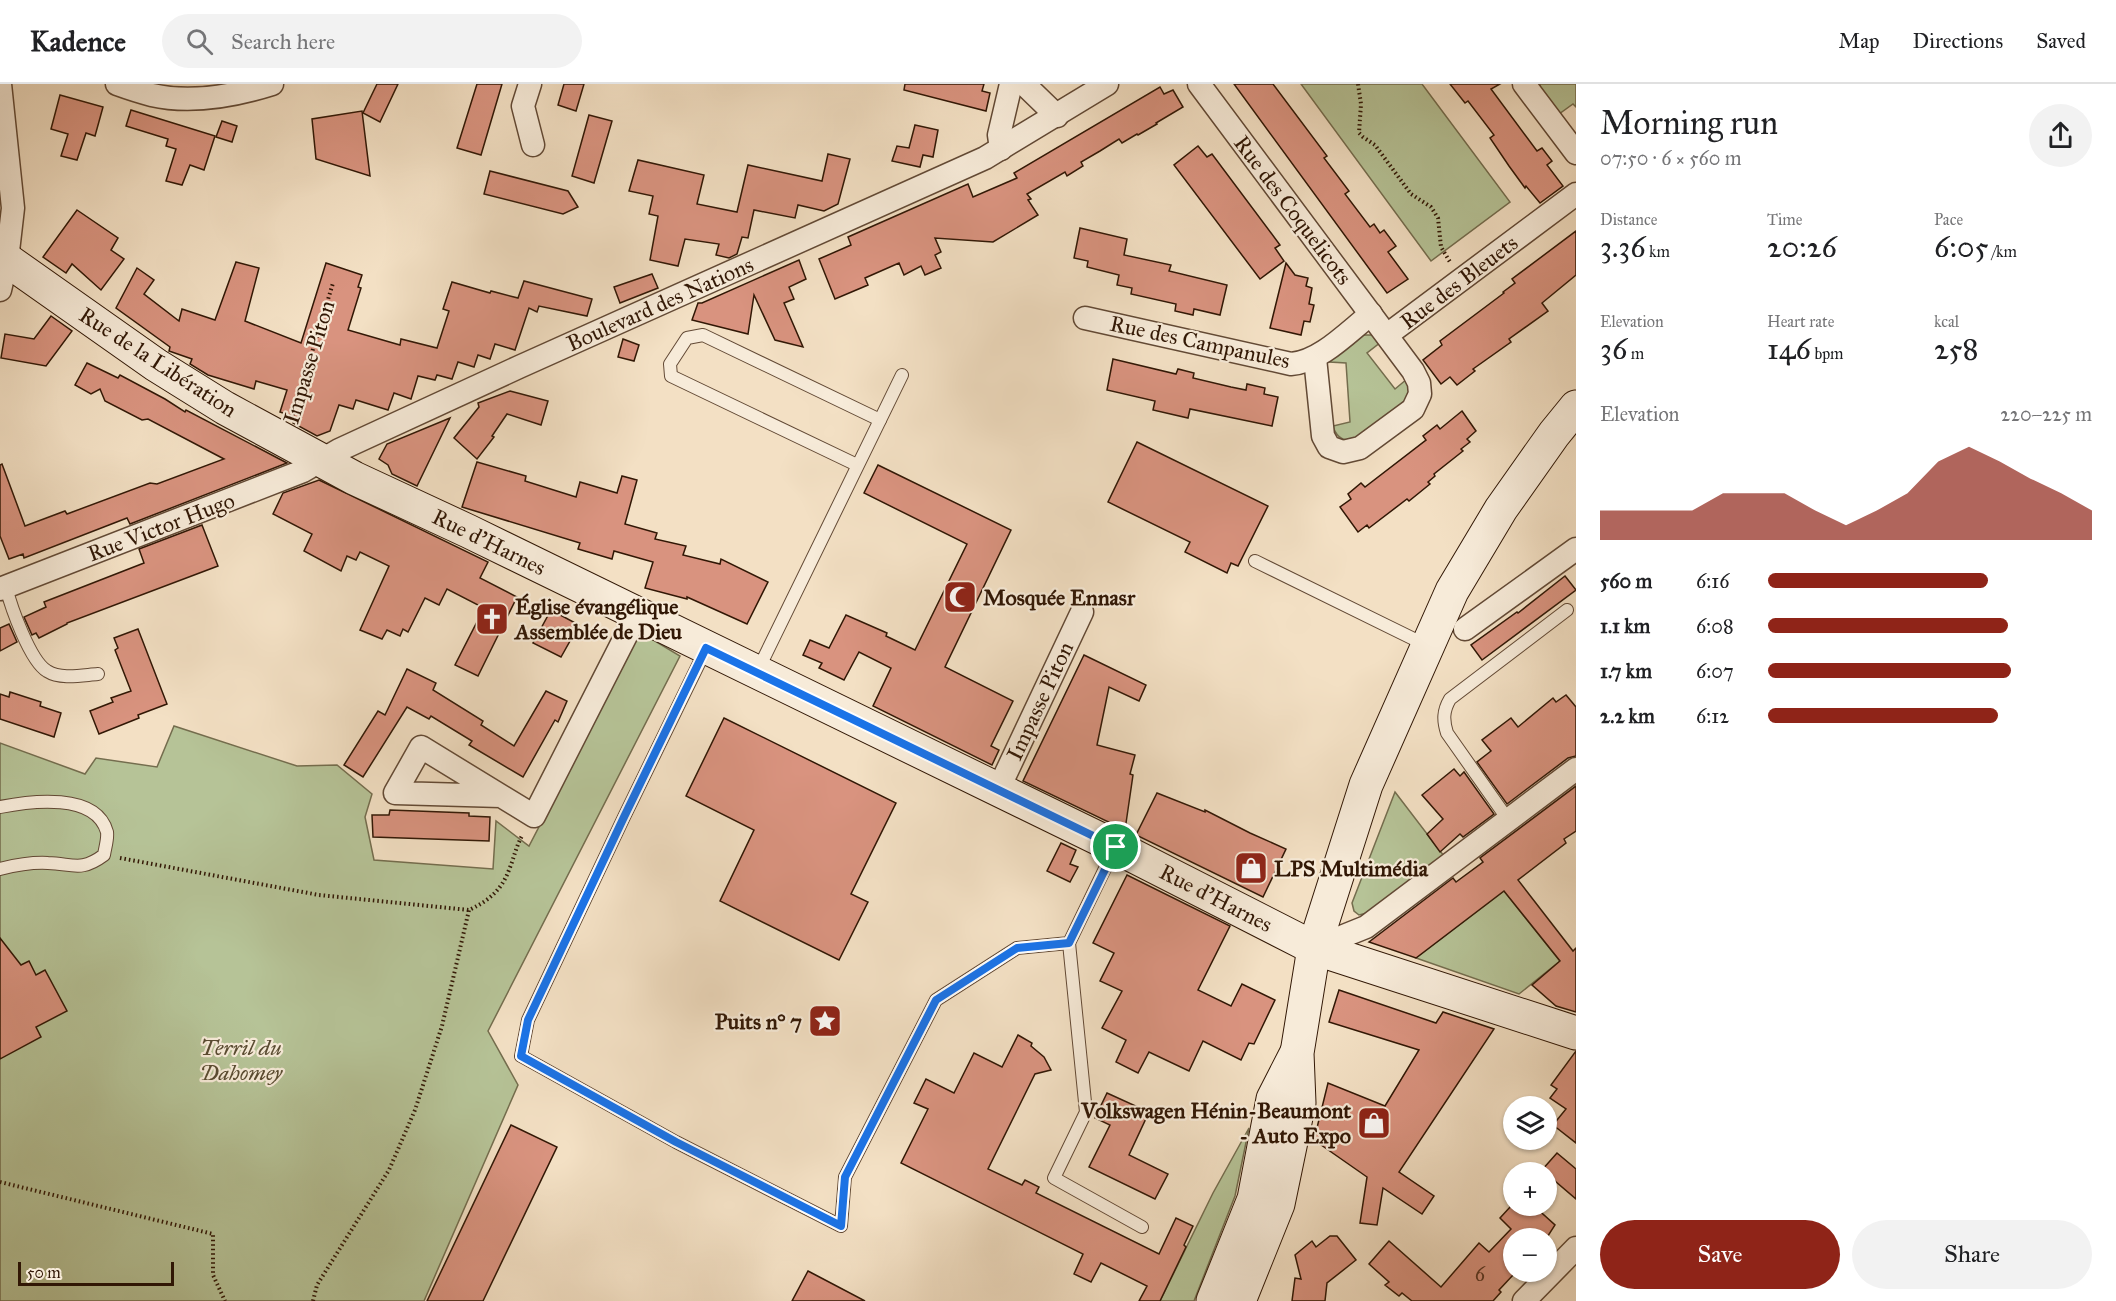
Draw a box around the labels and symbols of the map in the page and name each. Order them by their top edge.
street label: Rue des Coquelicots [1228,130,1358,290]
street label: Rue des Bleuets [1395,229,1523,335]
street label: Boulevard des Nations [562,251,758,357]
street label: Impasse Piton [277,297,341,427]
street label: Rue de la Libération [74,301,242,423]
street label: Rue des Campanules [1107,310,1293,374]
street label: Rue Victor Hugo [84,487,238,567]
street label: Rue d'Harnes [428,503,550,581]
mosque icon: Mosquée Ennasr [942,579,978,615]
place label: Mosquée Ennasr [983,584,1136,611]
place label: Église évangélique Assemblée de Dieu [513,593,682,645]
church icon: Église évangélique Assemblée de Dieu [474,601,510,637]
street label: Impasse Piton [1001,637,1079,765]
pin [1090,821,1141,872]
shop icon: LPS Multimédia [1233,850,1269,886]
place label: LPS Multimédia [1274,855,1429,882]
street label: Rue d'Harnes [1155,858,1277,938]
place icon: Puits n° 7 [807,1003,843,1039]
place label: Puits n° 7 [715,1008,802,1035]
park label: Terril du Dahomey [200,1034,283,1086]
place label: Volkswagen Hénin-Beaumont - Auto Expo [1080,1097,1351,1149]
shop icon: Volkswagen Hénin-Beaumont - Auto Expo [1356,1105,1392,1141]
scale bar [18,1259,174,1286]
house number: 6 [1475,1262,1486,1286]

